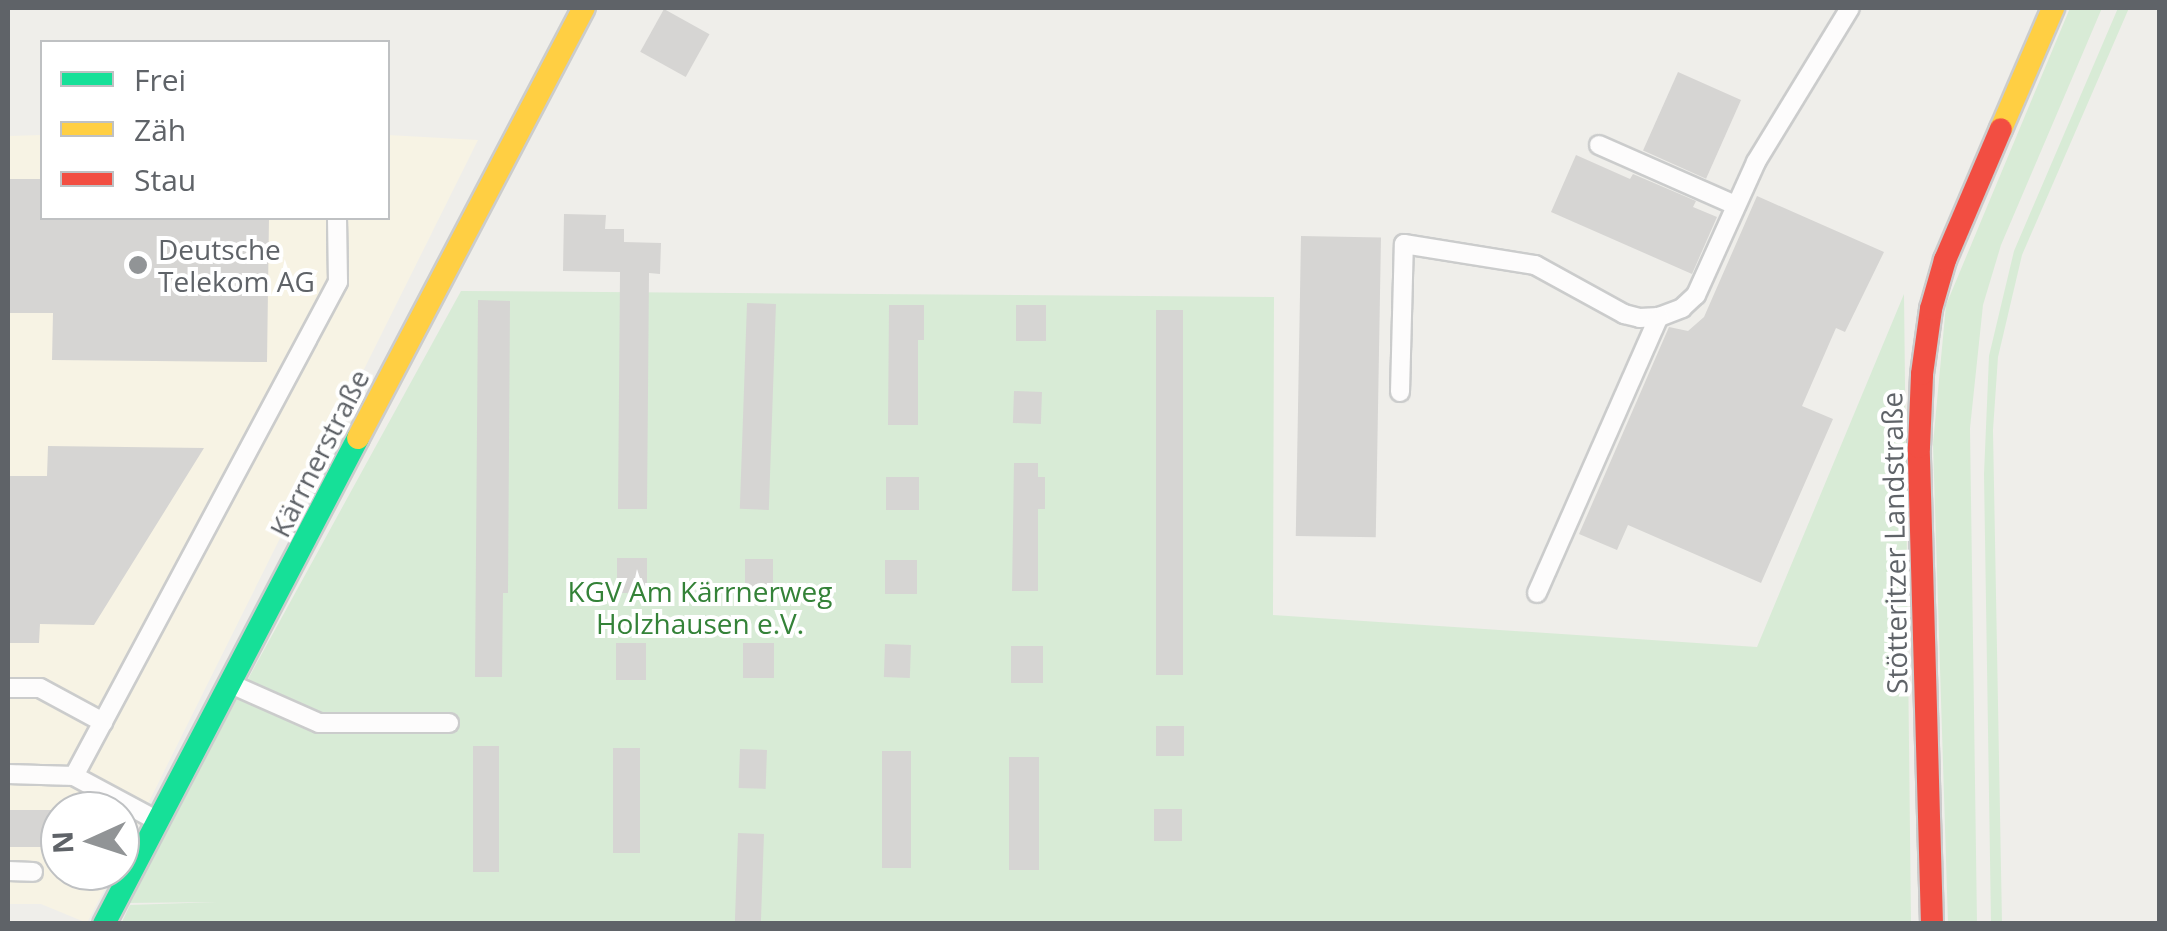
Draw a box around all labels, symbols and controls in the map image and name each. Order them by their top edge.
legend [40,40,390,220]
text: Frei [134,59,186,100]
text: Zäh [134,109,186,150]
text: Stau [134,159,196,200]
place label: Deutsche Telekom AG [158,232,315,298]
marker: Deutsche Telekom AG [127,254,149,276]
street label: Kärrnerstraße [262,364,376,542]
street label: Stötteritzer Landstraße [1875,392,1913,694]
park label: KGV Am Kärrnerweg Holzhausen e.V. [568,574,832,640]
north arrow [40,791,140,891]
text: N [42,830,82,855]

